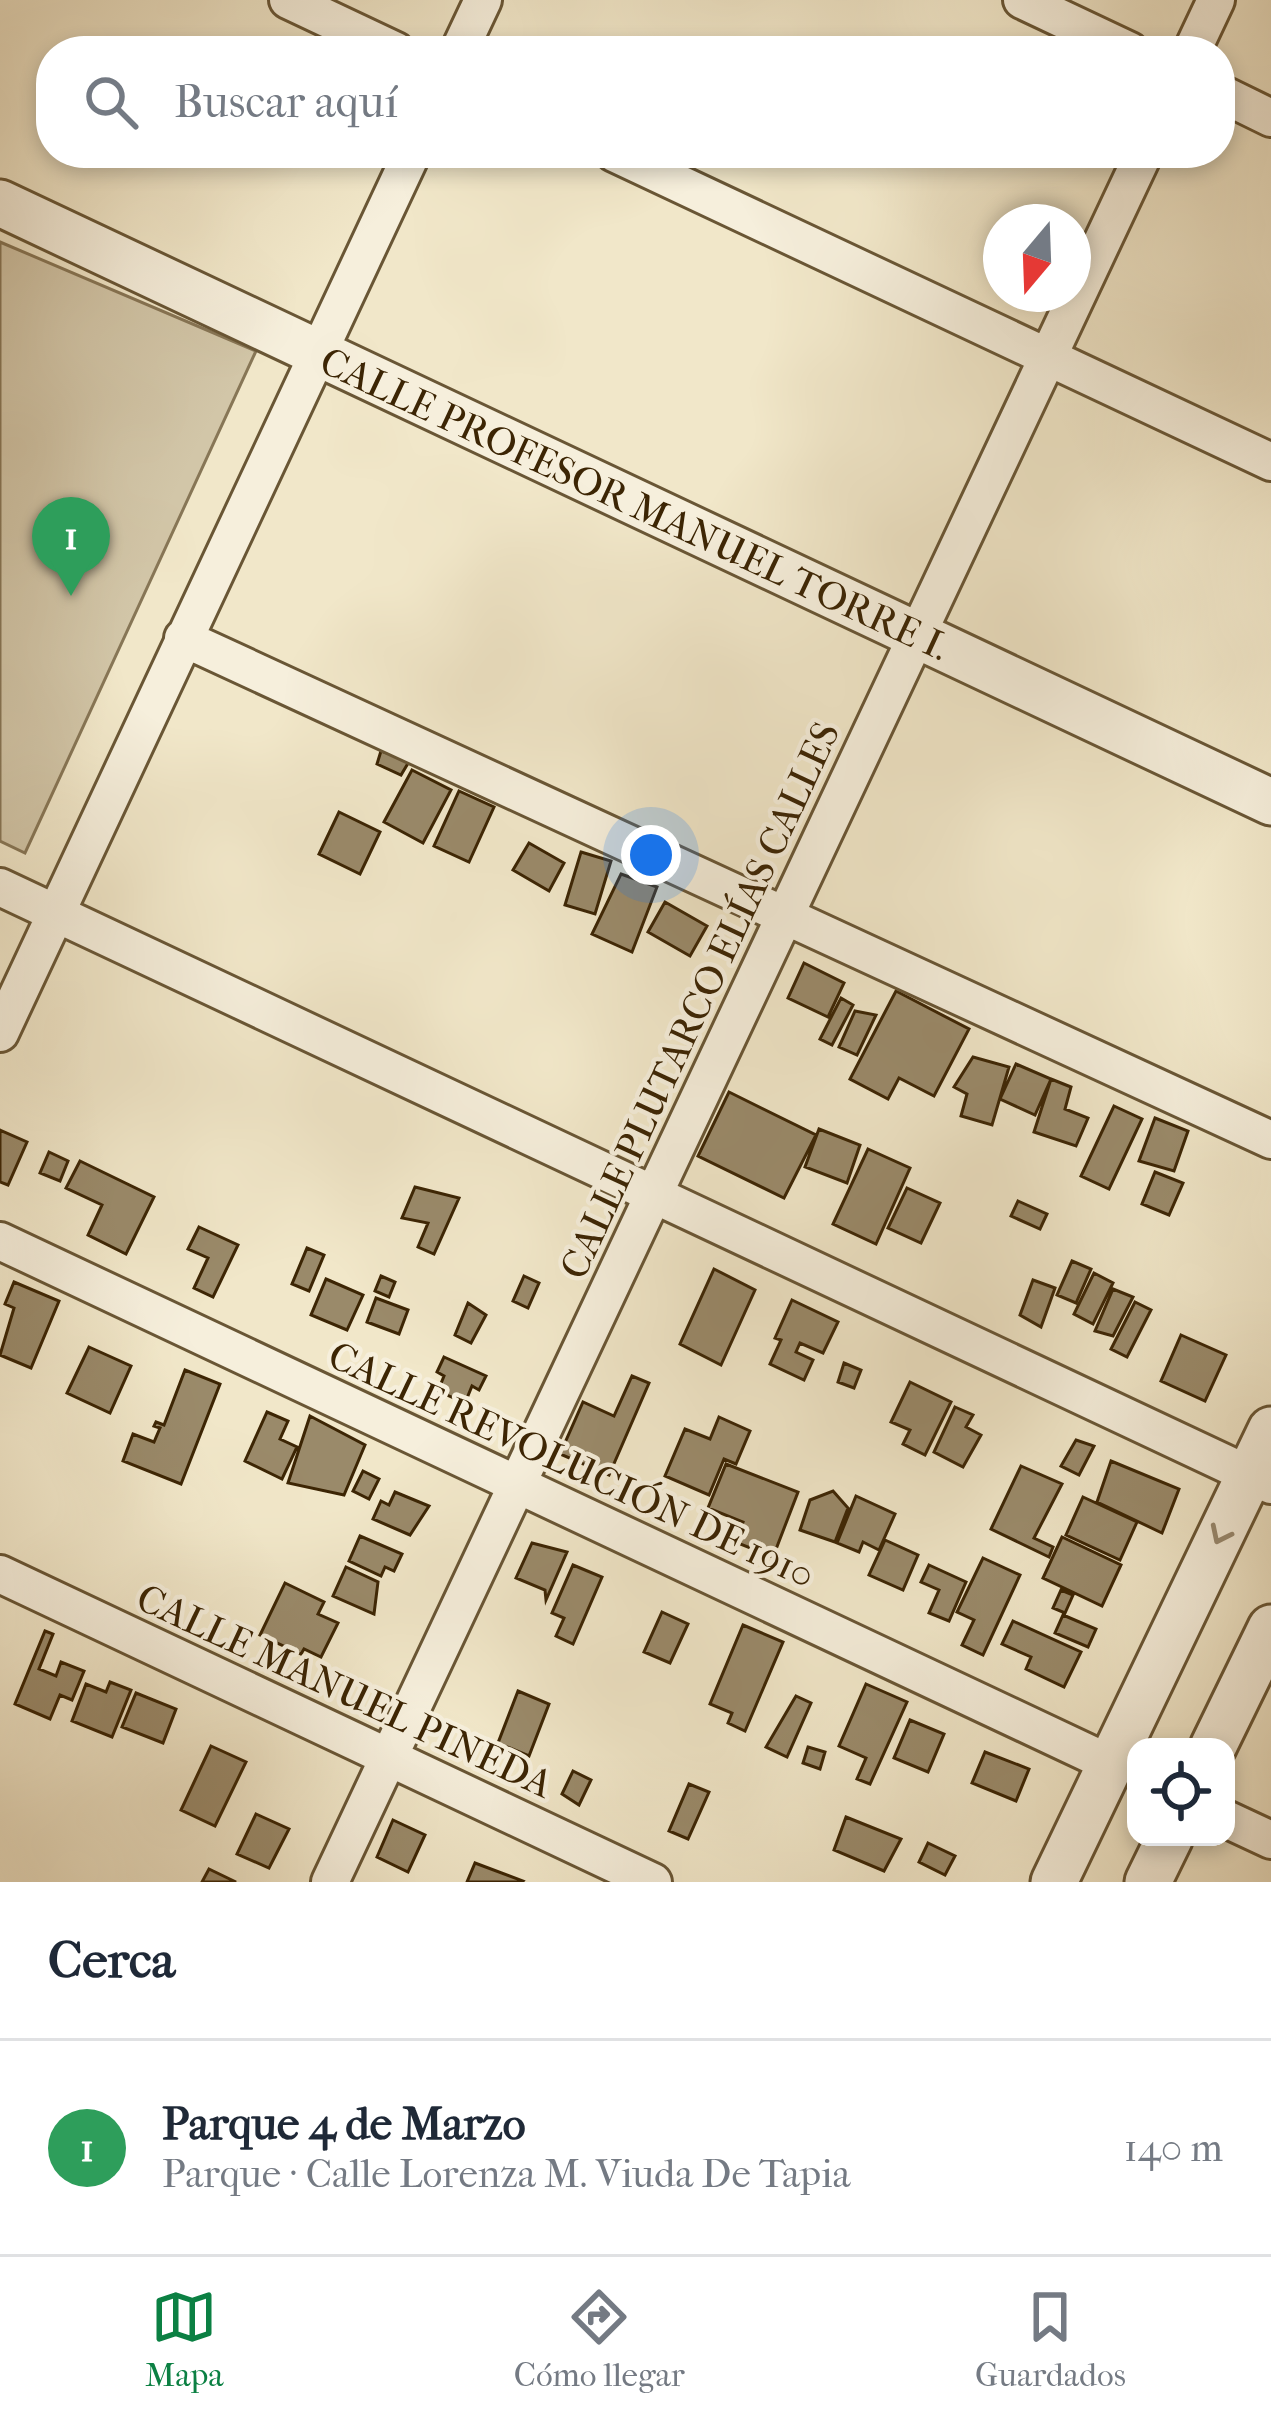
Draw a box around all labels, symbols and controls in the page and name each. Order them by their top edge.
search box [36,36,1235,168]
icon: search [78,69,144,135]
text: Buscar aquí [174,76,398,129]
north arrow [983,204,1091,312]
street label: CALLE PROFESOR MANUEL TORRE I. [313,338,956,670]
pin: 1 [32,497,110,596]
street label: CALLE PLUTARCO ELÍAS CALLES [550,714,849,1286]
your location [621,825,681,885]
street label: CALLE REVOLUCIÓN DE 1910 [321,1331,822,1598]
one-way arrow [1211,1523,1234,1544]
street label: CALLE MANUEL PINEDA [129,1574,560,1808]
map controls [1127,1738,1235,1846]
button: locate [1127,1738,1235,1846]
text: Cerca [48,1930,175,1990]
text: Parque 4 de Marzo [162,2098,526,2151]
text: 1 [80,2125,94,2171]
text: 140 m [1124,2125,1223,2171]
text: Parque · Calle Lorenza M. Viuda De Tapia [162,2151,851,2197]
tab: Mapa [145,2284,224,2395]
tab: Cómo llegar [514,2284,685,2395]
tab: Guardados [975,2284,1126,2395]

